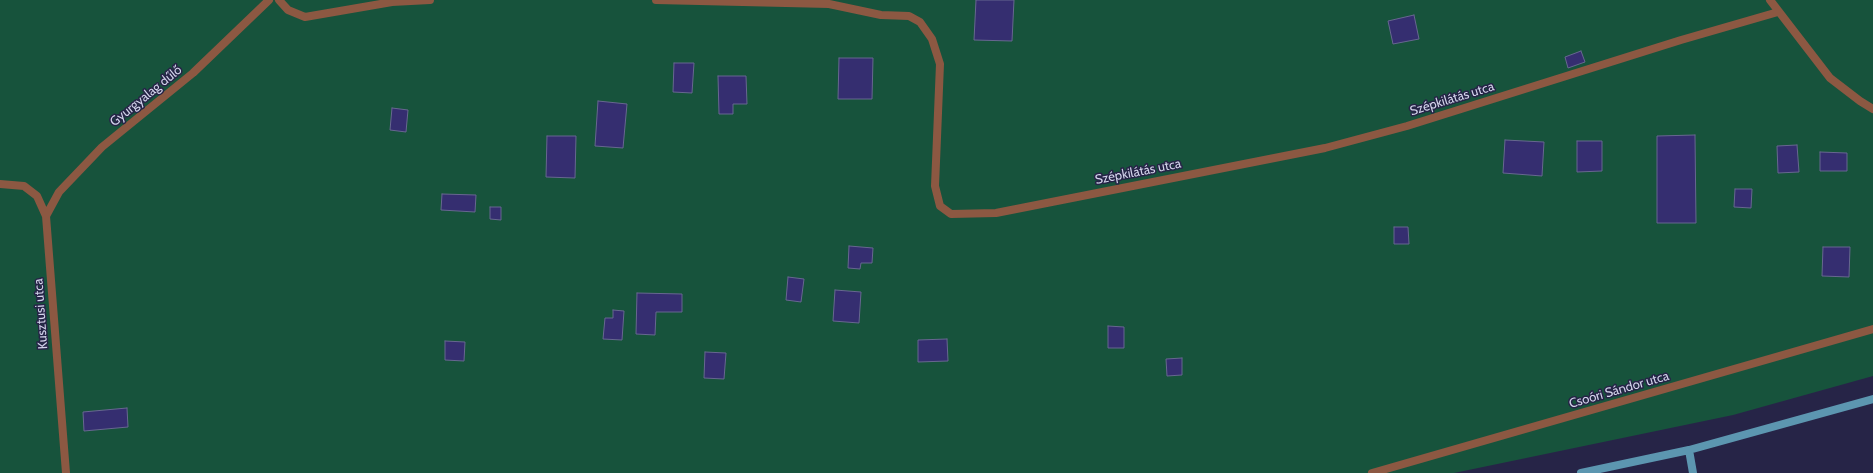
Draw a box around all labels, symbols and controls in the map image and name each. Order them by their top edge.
street label: Gyurgyalag dűlő [107,62,185,130]
street label: Szépkilátás utca [1408,79,1496,119]
street label: Szépkilátás utca [1094,156,1182,188]
street label: Kusztusi utca [31,278,51,350]
street label: Csoóri Sándor utca [1567,368,1671,412]

